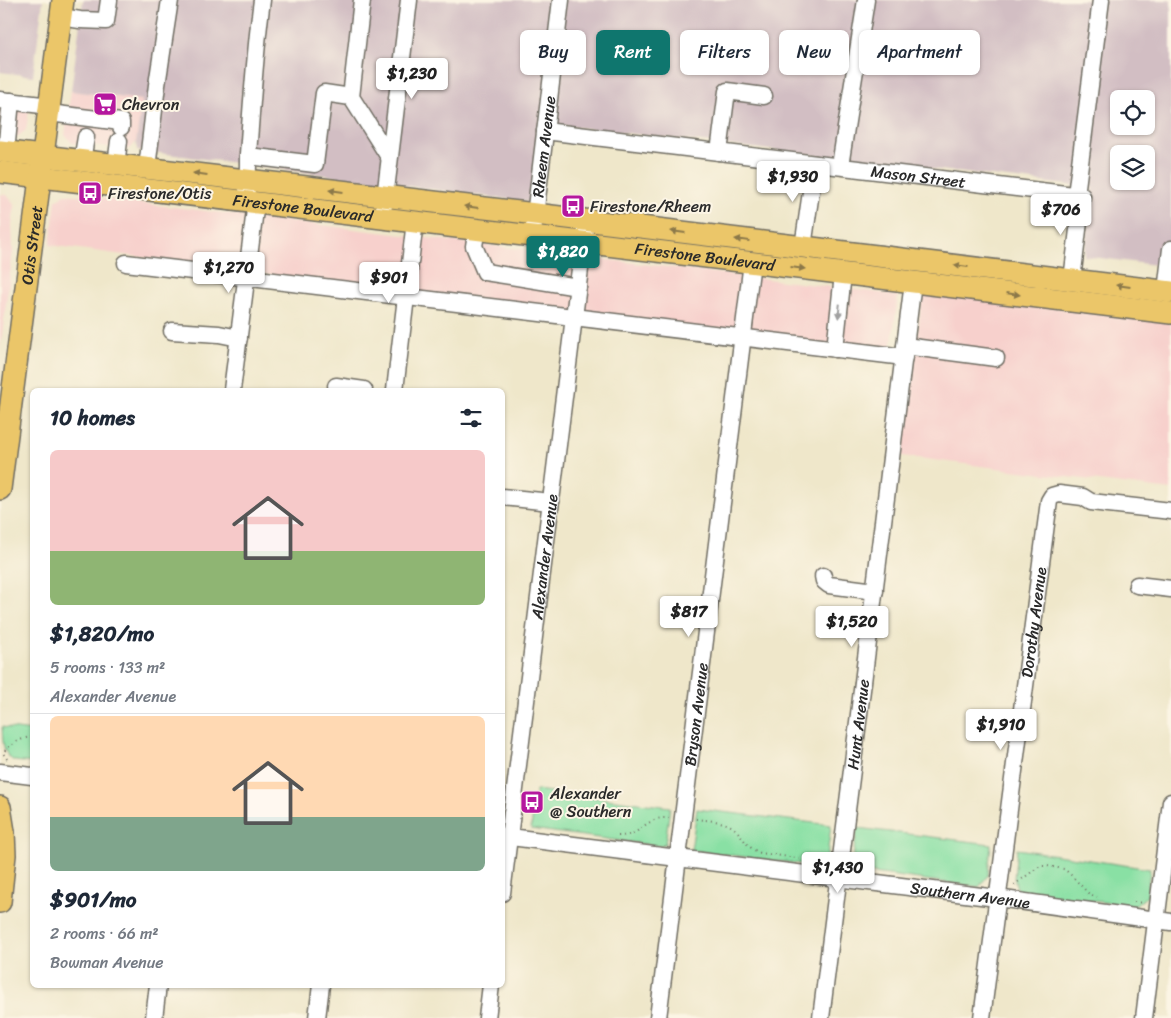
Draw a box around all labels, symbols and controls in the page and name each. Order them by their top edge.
chip: Buy [520,30,586,75]
chip: Rent [596,30,670,75]
chip: Filters [680,30,769,75]
chip: New [779,30,849,75]
chip: Apartment [859,30,980,75]
pin: $1,230 [371,58,453,100]
text: $1,230 [387,59,437,88]
place label: Chevron [122,90,180,119]
map controls [1110,90,1155,190]
button: locate [1110,90,1155,135]
supermarket icon: Chevron [92,91,118,117]
street label: Rheem Avenue [523,94,564,199]
button: layers [1110,145,1155,190]
street label: Mason Street [869,156,967,196]
pin: $1,930 [752,160,834,203]
text: $1,930 [768,162,818,191]
one-way arrow [191,170,207,178]
place label: Firestone/Otis [108,179,212,208]
bus stop icon: Firestone/Otis [77,180,103,206]
street label: Firestone Boulevard [231,185,376,231]
one-way arrow [328,187,344,195]
place label: Firestone/Rheem [590,192,711,221]
bus stop icon: Firestone/Rheem [560,193,586,219]
pin: $706 [1031,194,1091,236]
text: $706 [1041,195,1081,224]
one-way arrow [462,203,478,211]
street label: Otis Street [12,204,51,286]
one-way arrow [670,228,686,236]
street label: Firestone Boulevard [633,233,778,279]
pin: $1,820 [522,236,604,278]
one-way arrow [733,236,749,244]
text: $1,820 [538,237,588,266]
pin: $1,270 [188,252,270,294]
text: $1,270 [204,253,254,282]
pin: $901 [359,262,419,304]
one-way arrow [953,262,969,270]
text: $901 [370,263,408,292]
one-way arrow [790,264,806,272]
one-way arrow [1114,282,1130,290]
one-way arrow [1006,290,1022,298]
one-way arrow [835,304,843,320]
text: 10 homes [50,399,135,437]
icon: filters [457,404,485,432]
icon: home [223,483,313,573]
street label: Alexander Avenue [522,492,566,622]
street label: Dorothy Avenue [1012,565,1055,679]
pin: $817 [659,596,719,638]
text: $817 [671,597,707,626]
pin: $1,520 [811,606,893,648]
text: $1,520 [826,607,878,636]
text: $1,820/mo [50,615,154,653]
text: 5 rooms · 133 m² [50,653,165,682]
street label: Bryson Avenue [675,661,717,768]
street label: Hunt Avenue [838,677,878,771]
text: Alexander Avenue [50,682,176,711]
pin: $1,910 [960,708,1042,751]
text: $1,910 [977,710,1025,739]
icon: home [223,748,313,838]
place label: Alexander @ Southern [549,779,632,826]
bus stop icon: Alexander @ Southern [519,789,545,815]
pin: $1,430 [797,852,879,894]
text: $1,430 [813,853,863,882]
street label: Southern Avenue [909,873,1032,917]
text: $901/mo [50,881,137,919]
text: 2 rooms · 66 m² [50,919,159,948]
text: Bowman Avenue [50,948,164,977]

